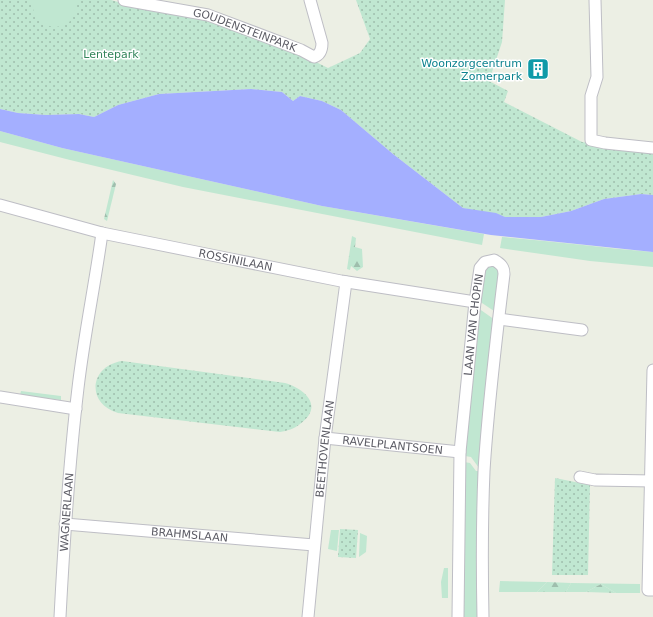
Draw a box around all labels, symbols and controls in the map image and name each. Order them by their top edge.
street label: GOUDENSTEINPARK [192,6,299,55]
park label: Lentepark [83,48,139,61]
building icon: Woonzorgcentrum Zomerpark [525,56,551,82]
place label: Woonzorgcentrum Zomerpark [421,57,523,83]
street label: ROSSINILAAN [197,247,274,274]
street label: LAAN VAN CHOPIN [462,273,486,376]
street label: BEETHOVENLAAN [313,400,337,498]
street label: RAVELPLANTSOEN [342,434,444,457]
street label: WAGNERLAAN [58,472,76,552]
street label: BRAHMSLAAN [151,525,228,545]

